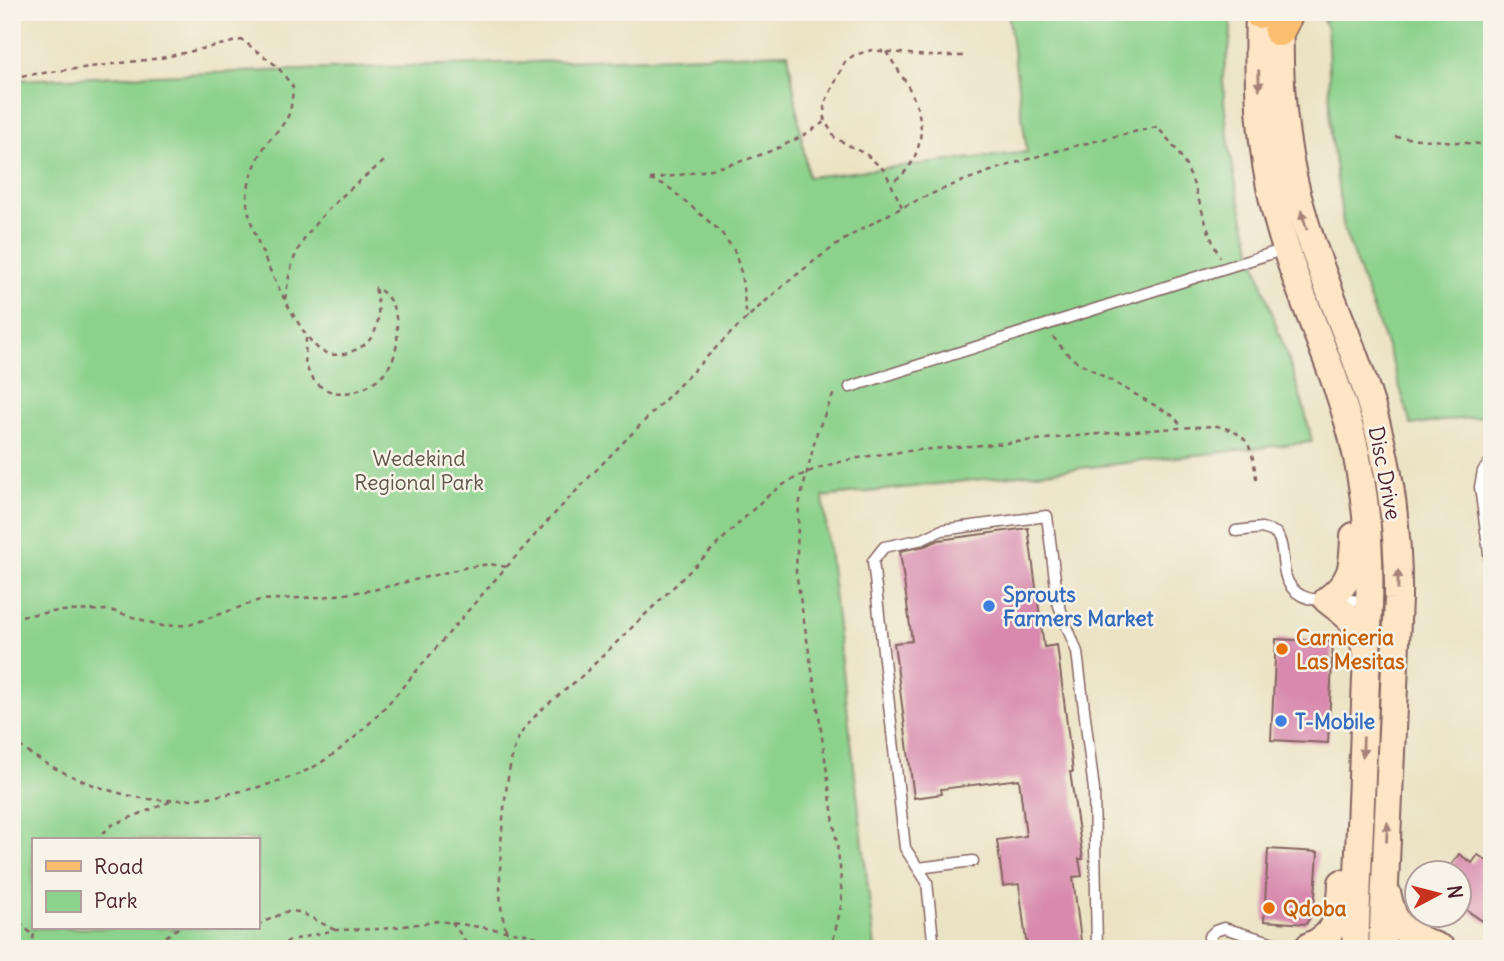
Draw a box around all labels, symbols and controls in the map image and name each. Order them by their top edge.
one-way arrow [1253,70,1264,92]
one-way arrow [1299,209,1309,230]
street label: Disc Drive [1363,424,1407,522]
park label: Wedekind Regional Park [354,445,484,496]
one-way arrow [1392,569,1404,591]
place label: Sprouts Farmers Market [1003,581,1155,632]
marker: Sprouts Farmers Market [981,598,997,614]
place label: Carniceria Las Mesitas [1296,624,1405,675]
marker: Carniceria Las Mesitas [1274,641,1290,657]
place label: T-Mobile [1295,708,1375,735]
marker: T-Mobile [1273,713,1289,729]
one-way arrow [1358,736,1369,758]
one-way arrow [1382,820,1393,842]
legend [32,838,259,930]
text: Road [94,853,143,880]
north arrow [1402,860,1472,930]
text: N [1442,884,1468,900]
text: Park [94,887,137,914]
place label: Qdoba [1283,895,1347,922]
marker: Qdoba [1261,900,1277,916]

